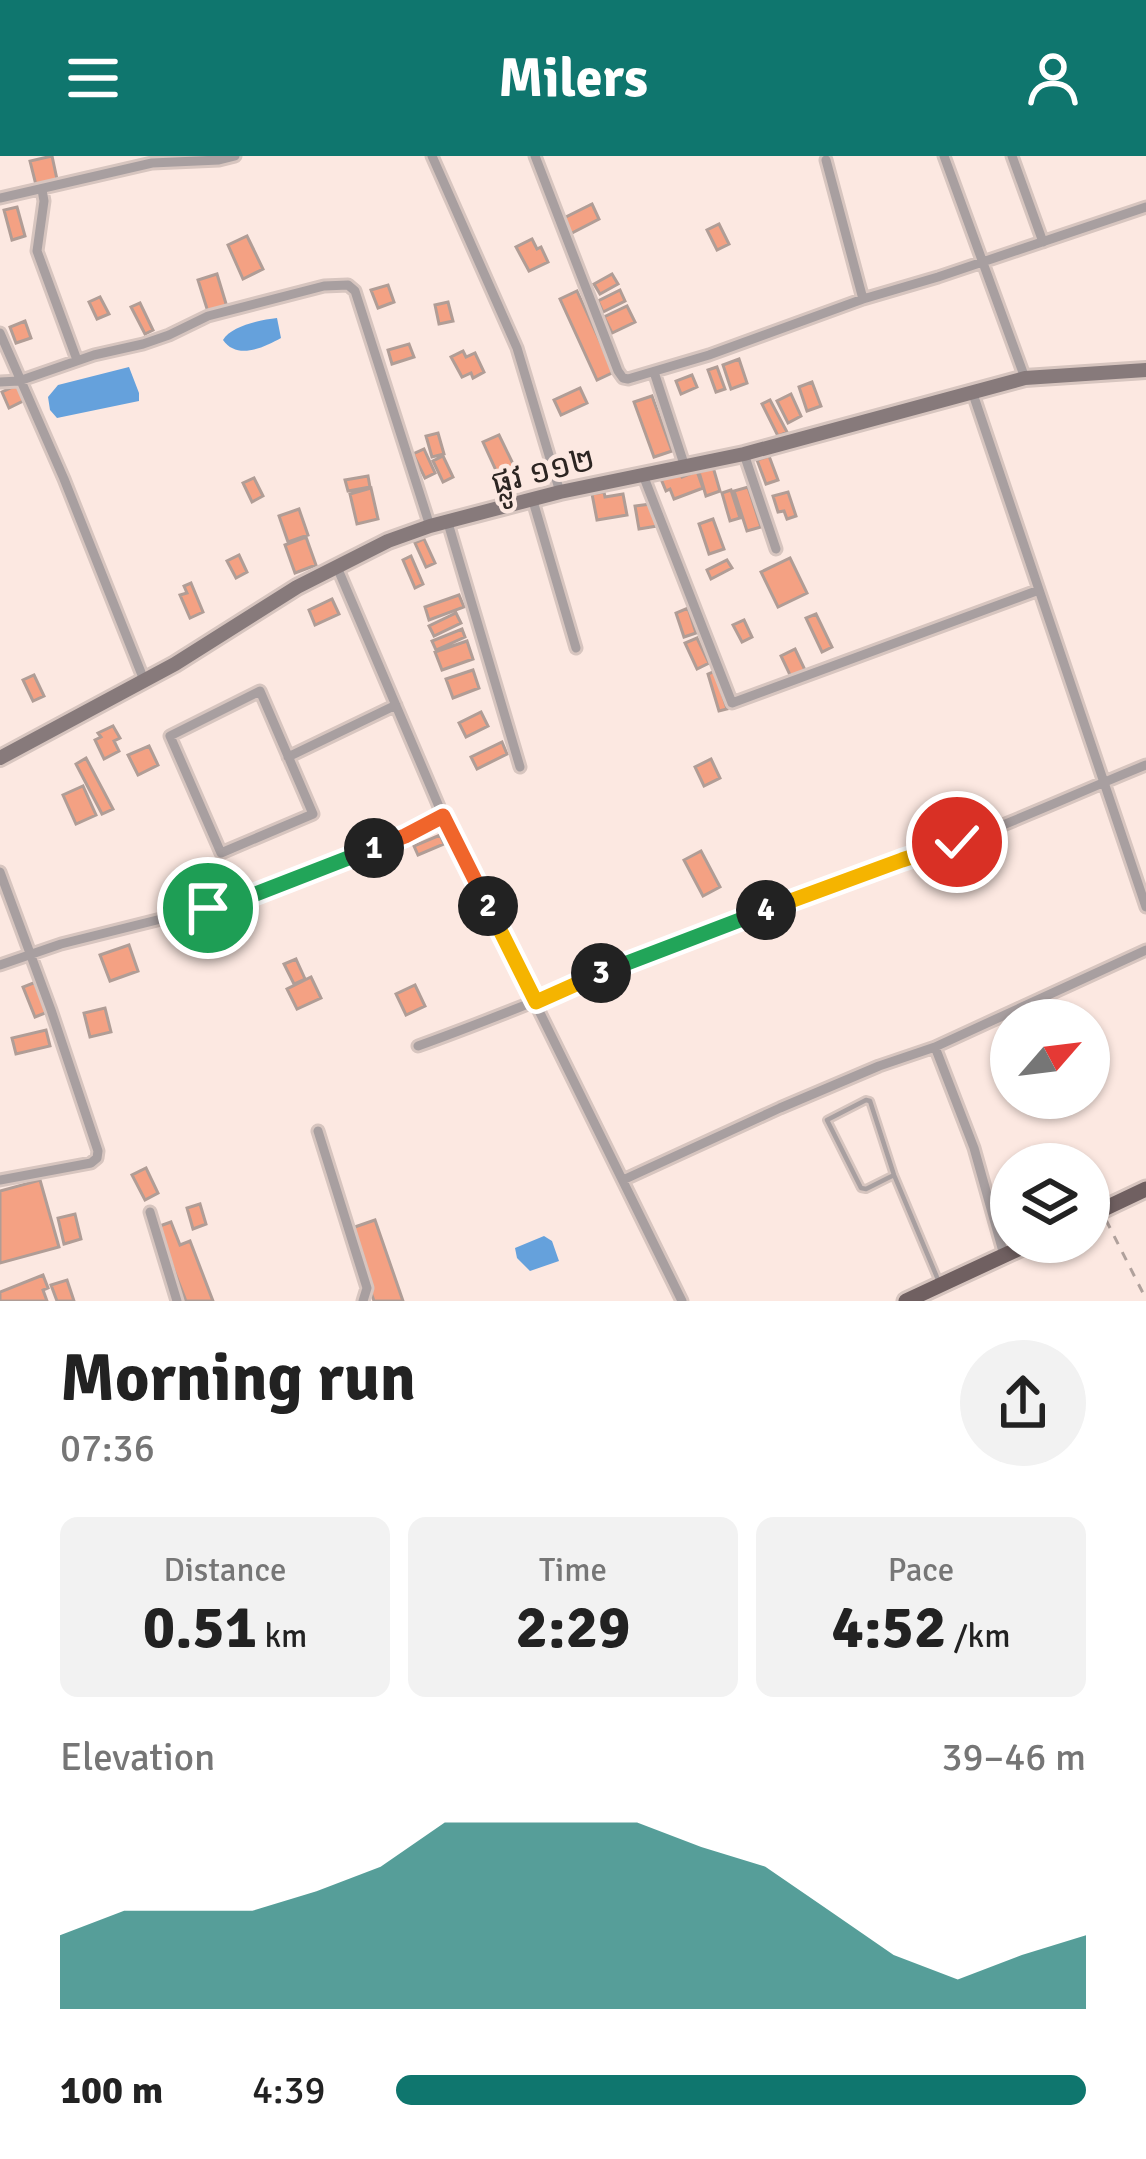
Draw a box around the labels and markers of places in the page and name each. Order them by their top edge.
pin [906,791,1008,893]
pin: 1 [344,818,404,878]
pin [157,857,259,959]
pin: 2 [458,876,518,936]
pin: 4 [736,880,796,940]
pin: 3 [571,943,631,1003]

